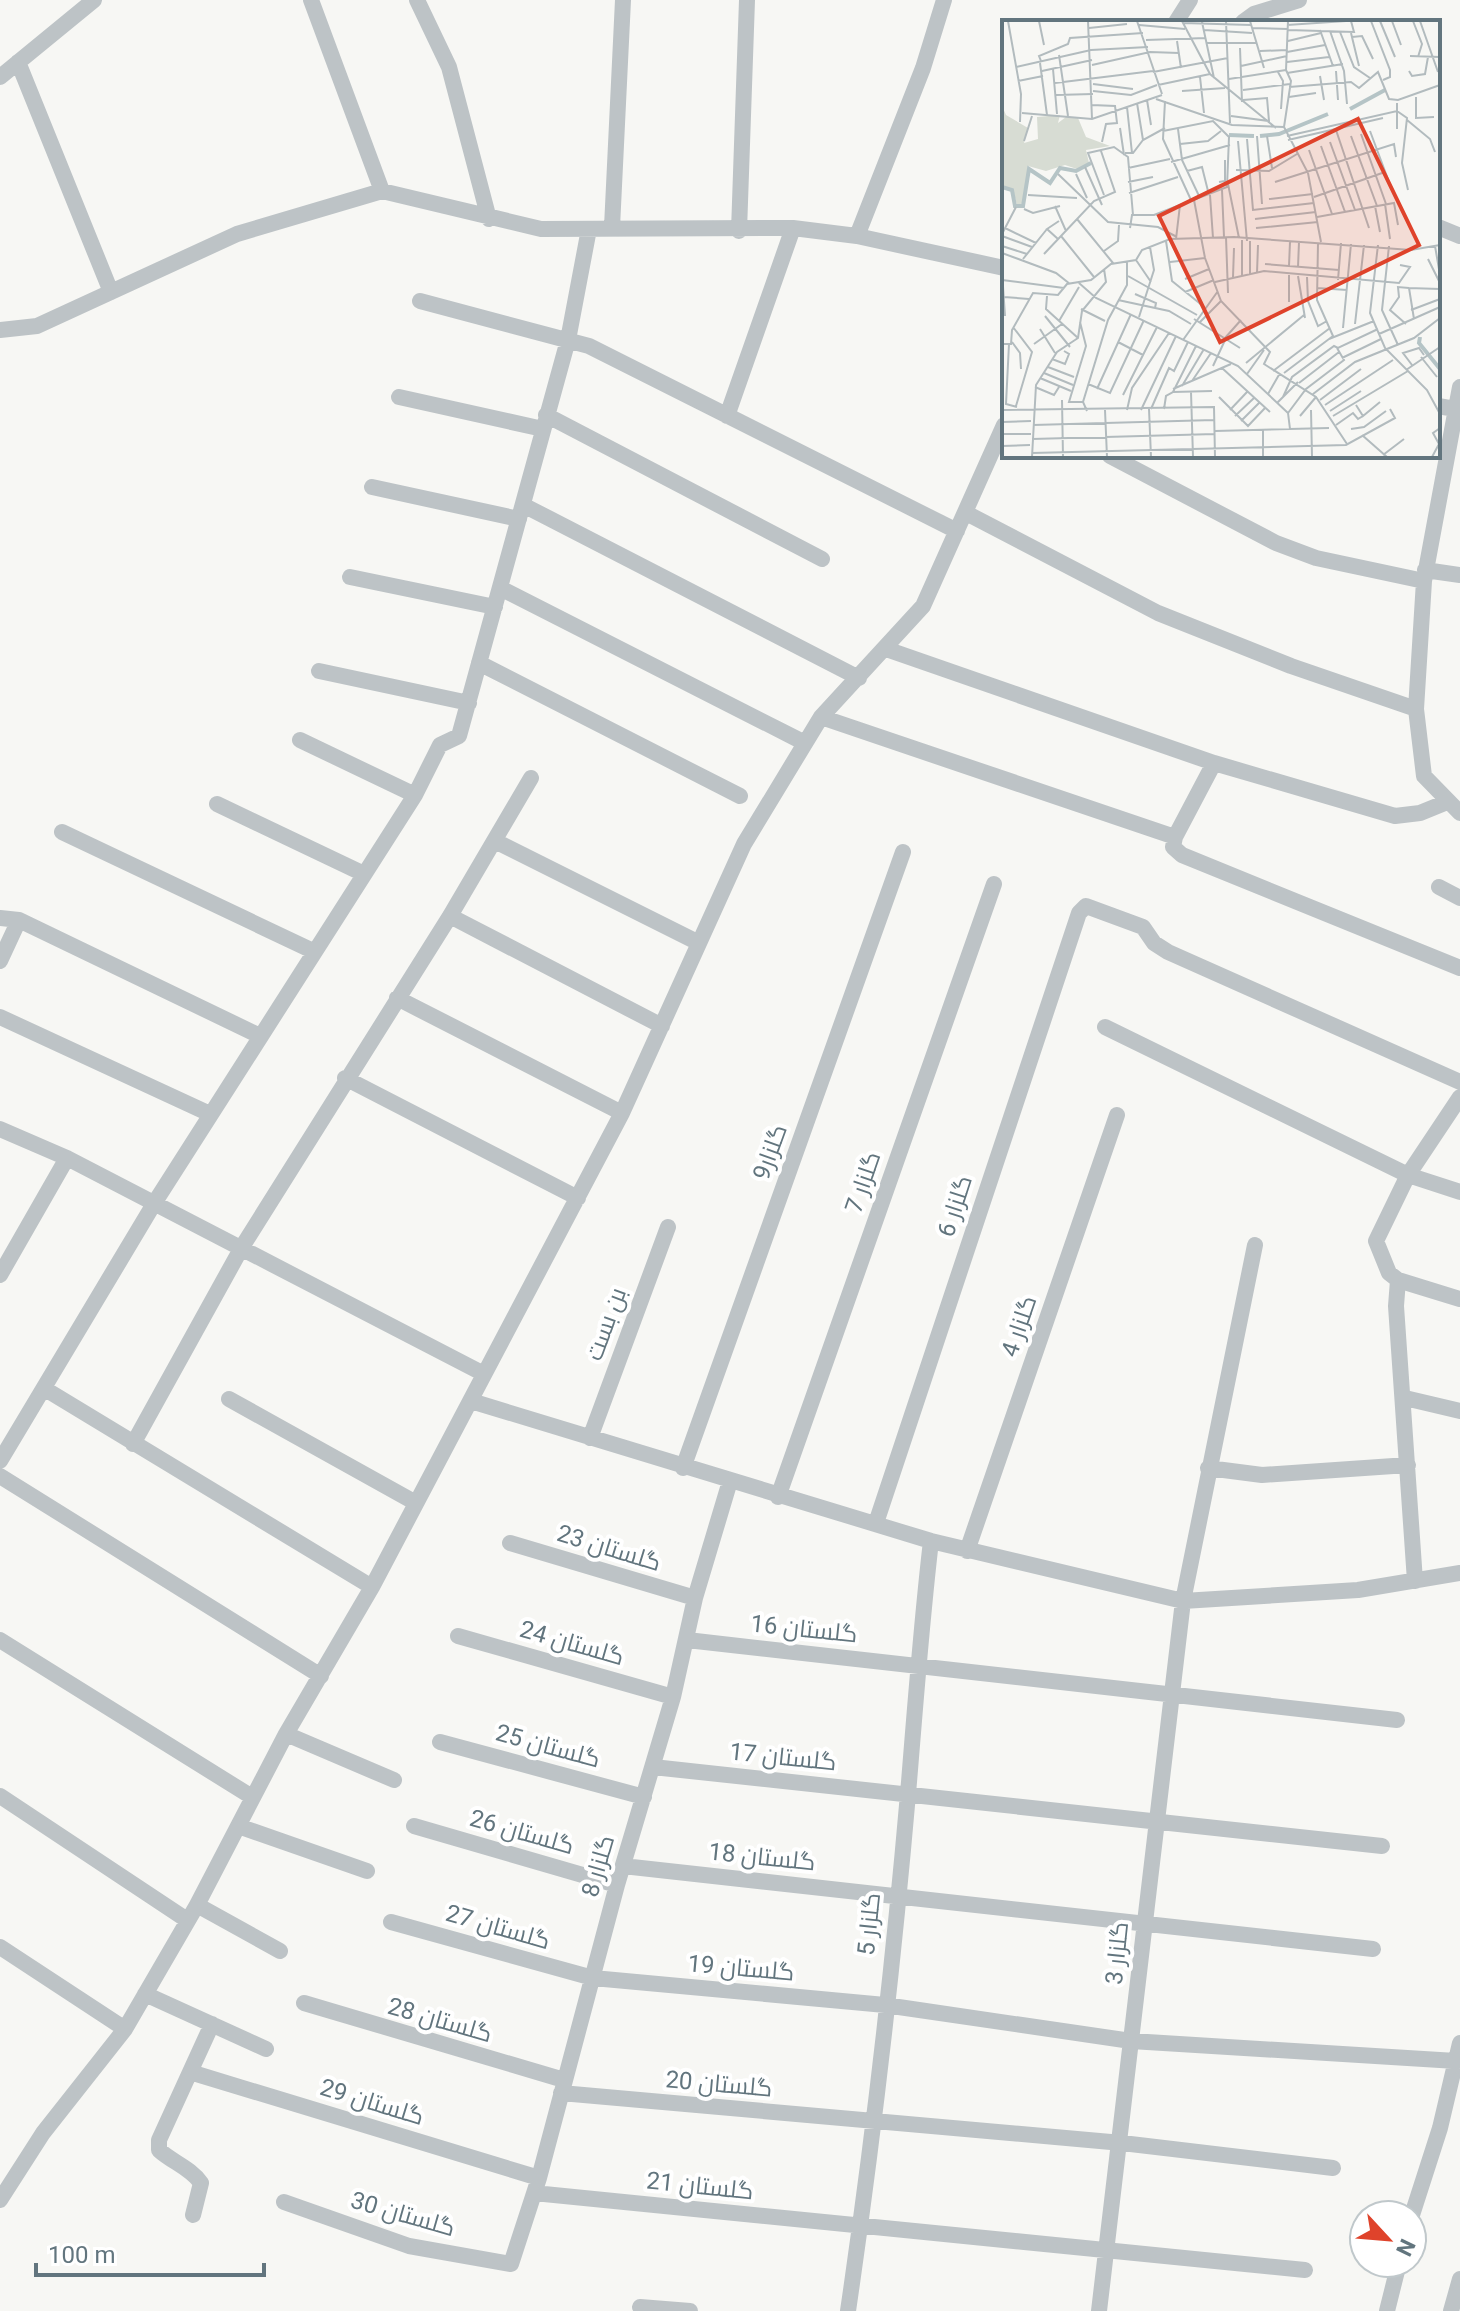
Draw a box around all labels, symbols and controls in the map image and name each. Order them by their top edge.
inset map [1002,20,1440,458]
street label: گلزار9 [747,1120,793,1184]
street label: گلزار 7 [840,1148,886,1216]
street label: گلزار 6 [932,1172,978,1240]
street label: بن بست [580,1284,632,1364]
street label: گلزار 4 [996,1292,1042,1360]
street label: گلستان 23 [554,1519,664,1577]
street label: گلستان 16 [749,1609,859,1649]
street label: گلستان 24 [517,1615,627,1671]
street label: گلستان 25 [493,1719,603,1773]
street label: گلستان 17 [728,1737,838,1777]
street label: گلستان 26 [467,1804,577,1860]
street label: گلزار 8 [576,1832,620,1900]
street label: گلستان 18 [707,1837,817,1877]
street label: گلزار 5 [852,1891,886,1957]
street label: گلستان 27 [443,1899,553,1955]
street label: گلزار 3 [1100,1920,1134,1986]
street label: گلستان 19 [686,1949,796,1987]
street label: گلستان 28 [385,1992,495,2048]
street label: گلستان 20 [664,2065,774,2103]
street label: گلستان 29 [317,2073,427,2131]
street label: گلستان 21 [645,2166,755,2206]
street label: گلستان 30 [348,2186,458,2242]
north arrow [1348,2199,1428,2279]
scale bar [36,2227,264,2277]
text: N [1391,2235,1420,2260]
text: 100 m [48,2241,115,2269]

